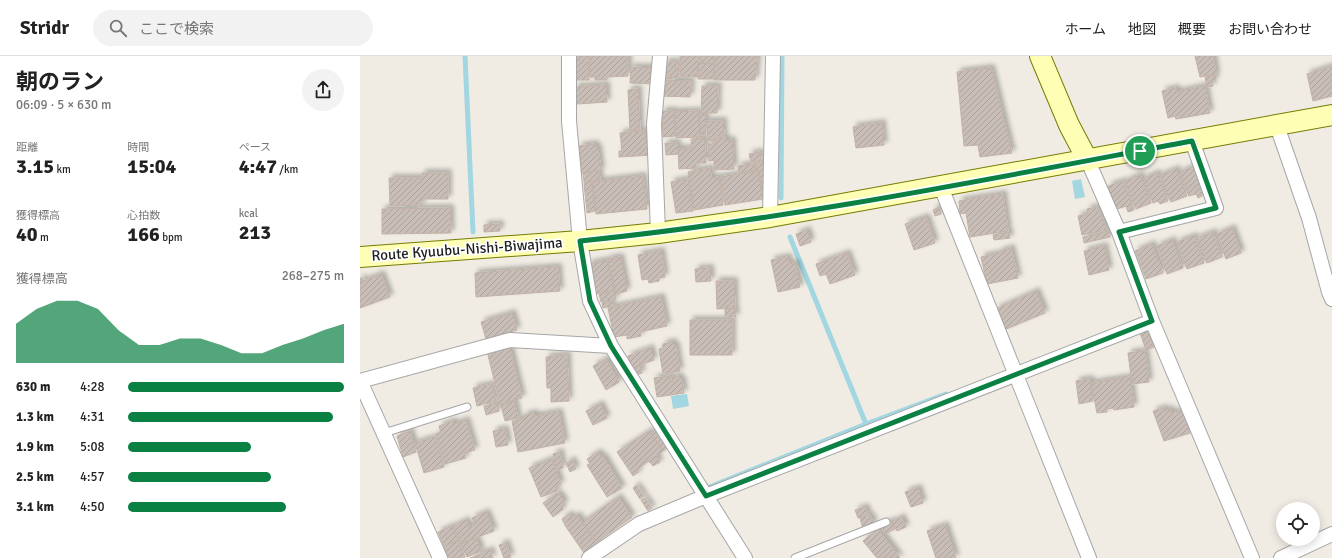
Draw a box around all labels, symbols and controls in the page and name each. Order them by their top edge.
search box [93,10,373,46]
text: Stridr [20,16,69,40]
icon: search [107,17,129,39]
text: ここで検索 [139,20,214,38]
text: ホーム [1064,21,1106,38]
text: 地図 [1128,21,1156,38]
text: 概要 [1178,21,1206,38]
text: お問い合わせ [1228,21,1312,38]
text: 朝のラン [16,68,104,95]
button: share [302,69,344,111]
text: 06:09 · 5 × 630 m [16,97,111,113]
pin [1123,134,1157,168]
icon: arrive [1129,140,1151,162]
text: 距離 [16,141,38,154]
text: 時間 [127,141,149,154]
text: ペース [239,141,271,154]
text: 3.15 [16,154,54,179]
text: 15:04 [127,154,176,179]
text: 4:47 [239,154,277,179]
text: km [54,163,71,176]
text: /km [277,163,298,176]
text: kcal [239,207,258,220]
text: 獲得標高 [16,209,60,222]
text: 心拍数 [127,209,160,222]
text: 213 [239,220,271,245]
text: 40 [16,222,38,247]
text: 166 [127,222,160,247]
text: m [38,231,49,244]
text: bpm [160,231,183,244]
street label: Route Kyuubu-Nishi-Biwajima [371,233,563,265]
text: 268–275 m [282,268,344,284]
text: 獲得標高 [16,271,68,287]
text: 630 m [16,379,50,395]
text: 4:28 [80,379,105,395]
text: 1.3 km [16,409,54,425]
text: 4:31 [80,409,105,425]
text: 1.9 km [16,439,54,455]
text: 5:08 [80,439,105,455]
text: 2.5 km [16,469,54,485]
text: 4:57 [80,469,105,485]
text: 3.1 km [16,499,54,515]
text: 4:50 [80,499,105,515]
map controls [1276,502,1320,546]
button: locate [1276,502,1320,546]

